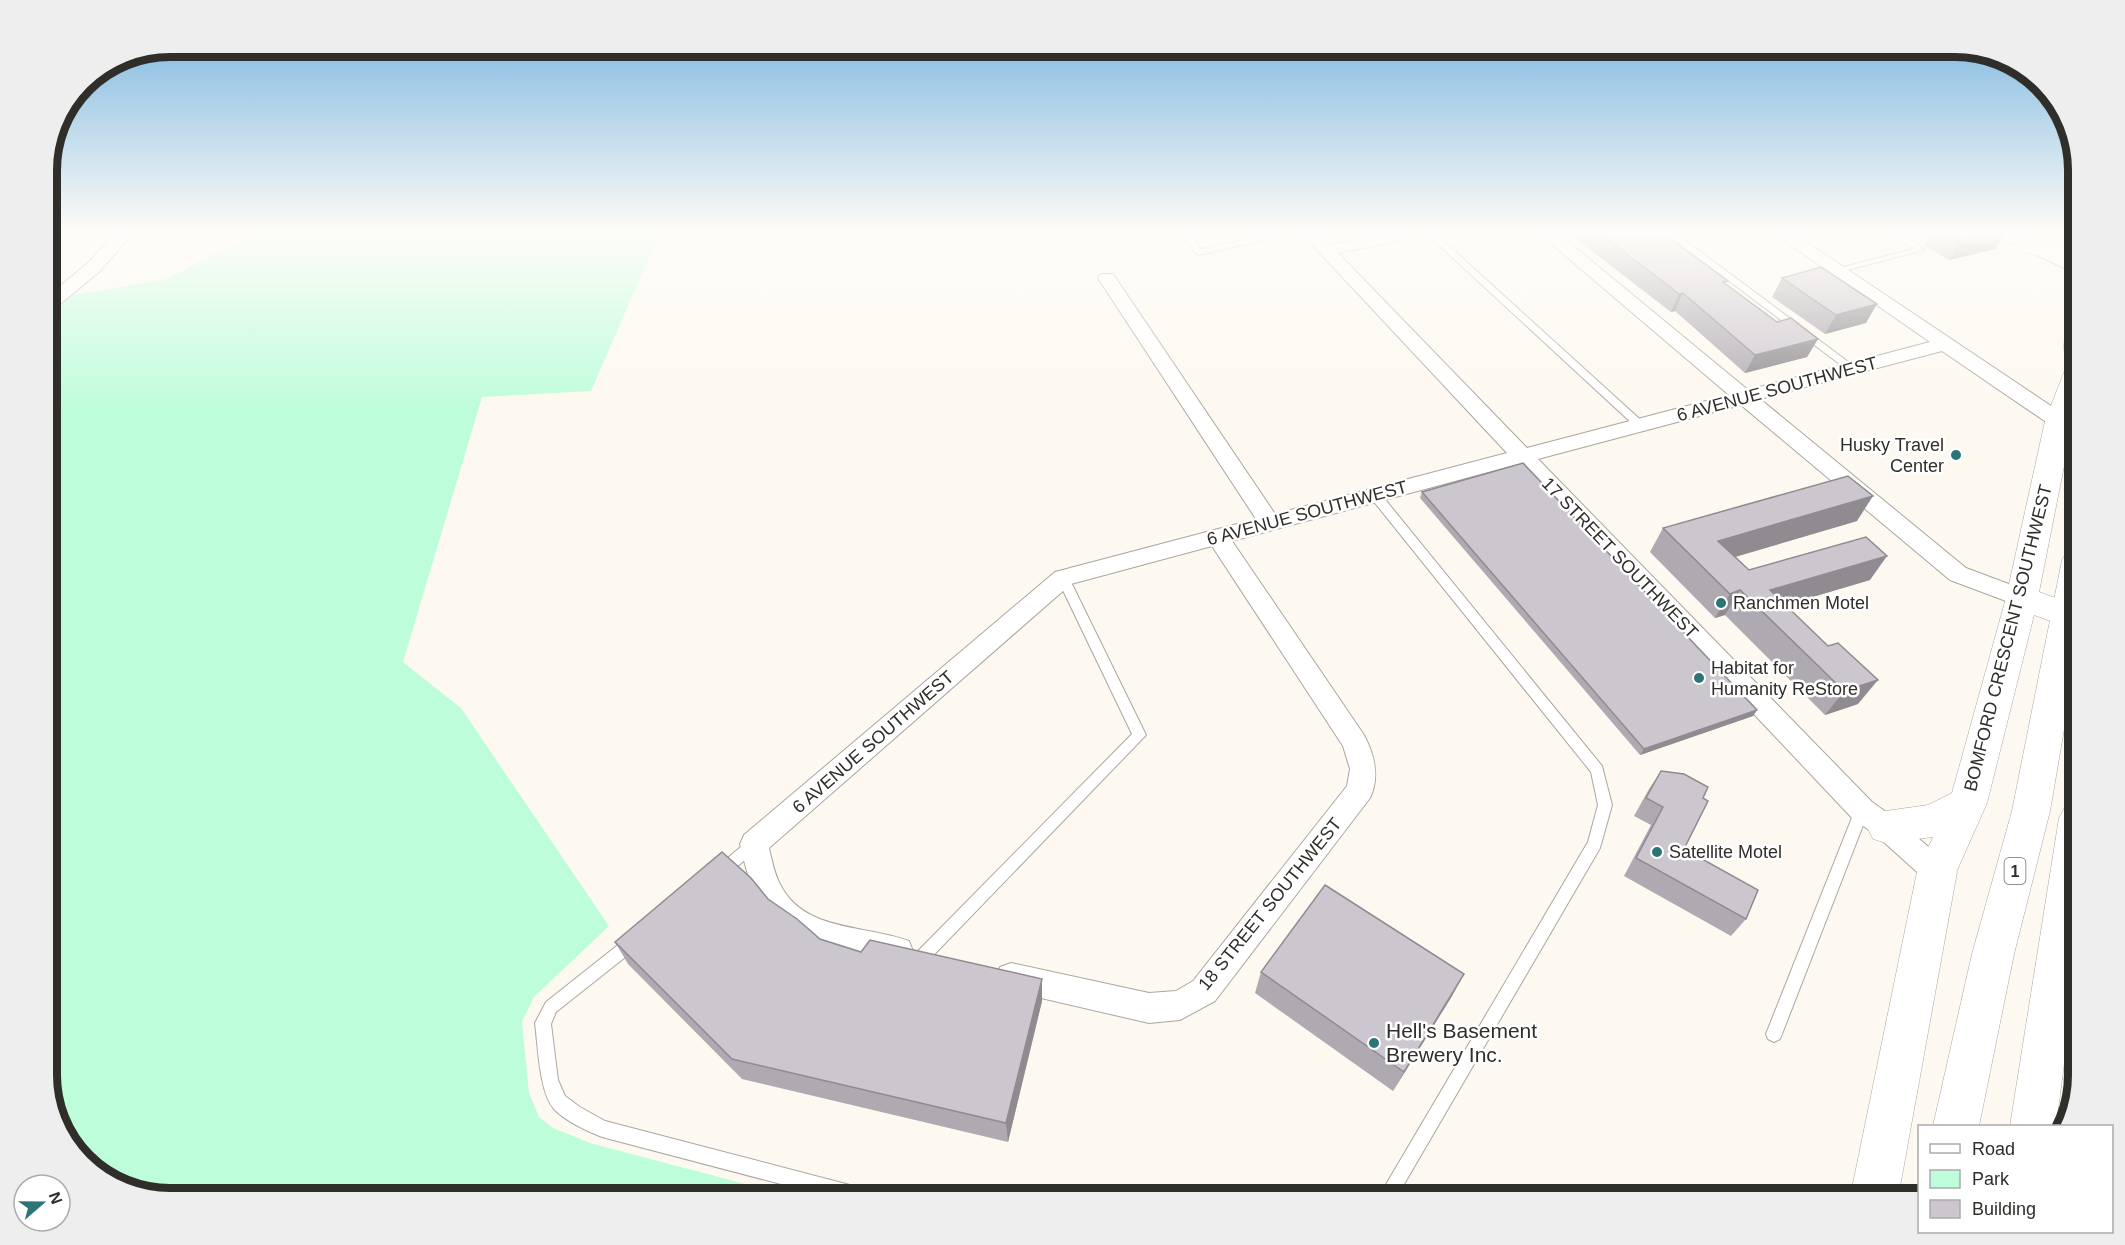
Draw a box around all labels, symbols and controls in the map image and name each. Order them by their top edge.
street label: 6 AVENUE SOUTHWEST [1675,353,1879,425]
place label: Husky Travel Center [1840,435,1944,476]
marker: Husky Travel Center [1949,448,1963,462]
street label: 17 STREET SOUTHWEST [1538,473,1702,643]
street label: 6 AVENUE SOUTHWEST [1205,477,1409,549]
street label: BOMFORD CRESCENT SOUTHWEST [1960,482,2056,794]
place label: Ranchmen Motel [1733,593,1869,613]
marker: Ranchmen Motel [1714,596,1728,610]
place label: Habitat for Humanity ReStore [1711,658,1858,699]
street label: 6 AVENUE SOUTHWEST [788,667,958,817]
marker: Habitat for Humanity ReStore [1692,671,1706,685]
street label: 18 STREET SOUTHWEST [1194,814,1346,994]
place label: Satellite Motel [1669,842,1782,862]
marker: Satellite Motel [1650,845,1664,859]
road number: 1 [2004,858,2026,884]
place label: Hell's Basement Brewery Inc. [1386,1019,1537,1066]
marker: Hell's Basement Brewery Inc. [1367,1036,1381,1050]
legend [1918,1125,2113,1233]
text: Road [1972,1139,2015,1159]
text: Park [1972,1169,2010,1189]
north arrow [12,1173,72,1233]
text: N [46,1190,66,1206]
text: Building [1972,1199,2036,1219]

